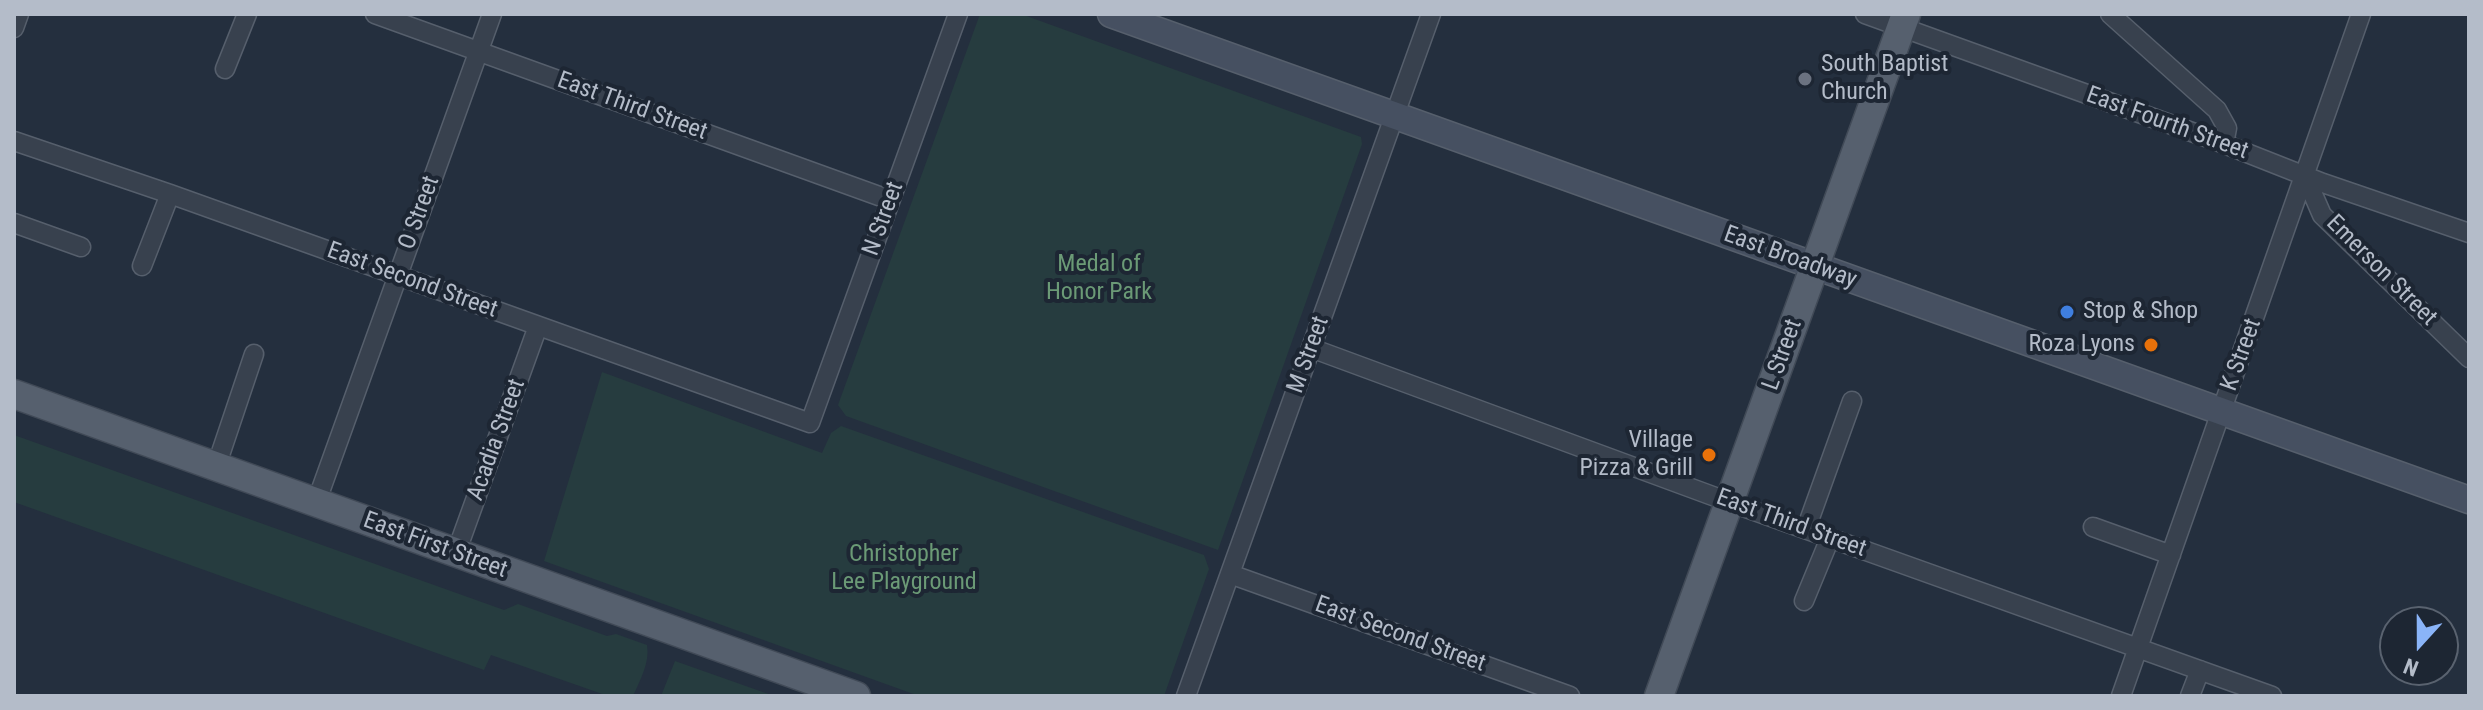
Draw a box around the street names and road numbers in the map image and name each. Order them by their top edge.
street label: East Third Street [553,67,711,147]
street label: East Fourth Street [2082,81,2252,167]
street label: O Street [393,172,447,254]
street label: N Street [857,178,911,260]
street label: Emerson Street [2320,210,2442,332]
street label: East Broadway [1720,221,1860,295]
street label: East Second Street [323,237,501,325]
street label: M Street [1282,313,1336,397]
street label: K Street [2216,315,2268,395]
street label: L Street [1757,316,1809,394]
street label: Acadia Street [462,375,532,505]
street label: East Third Street [1712,484,1870,564]
street label: East First Street [359,507,511,585]
street label: East Second Street [1311,591,1489,679]

